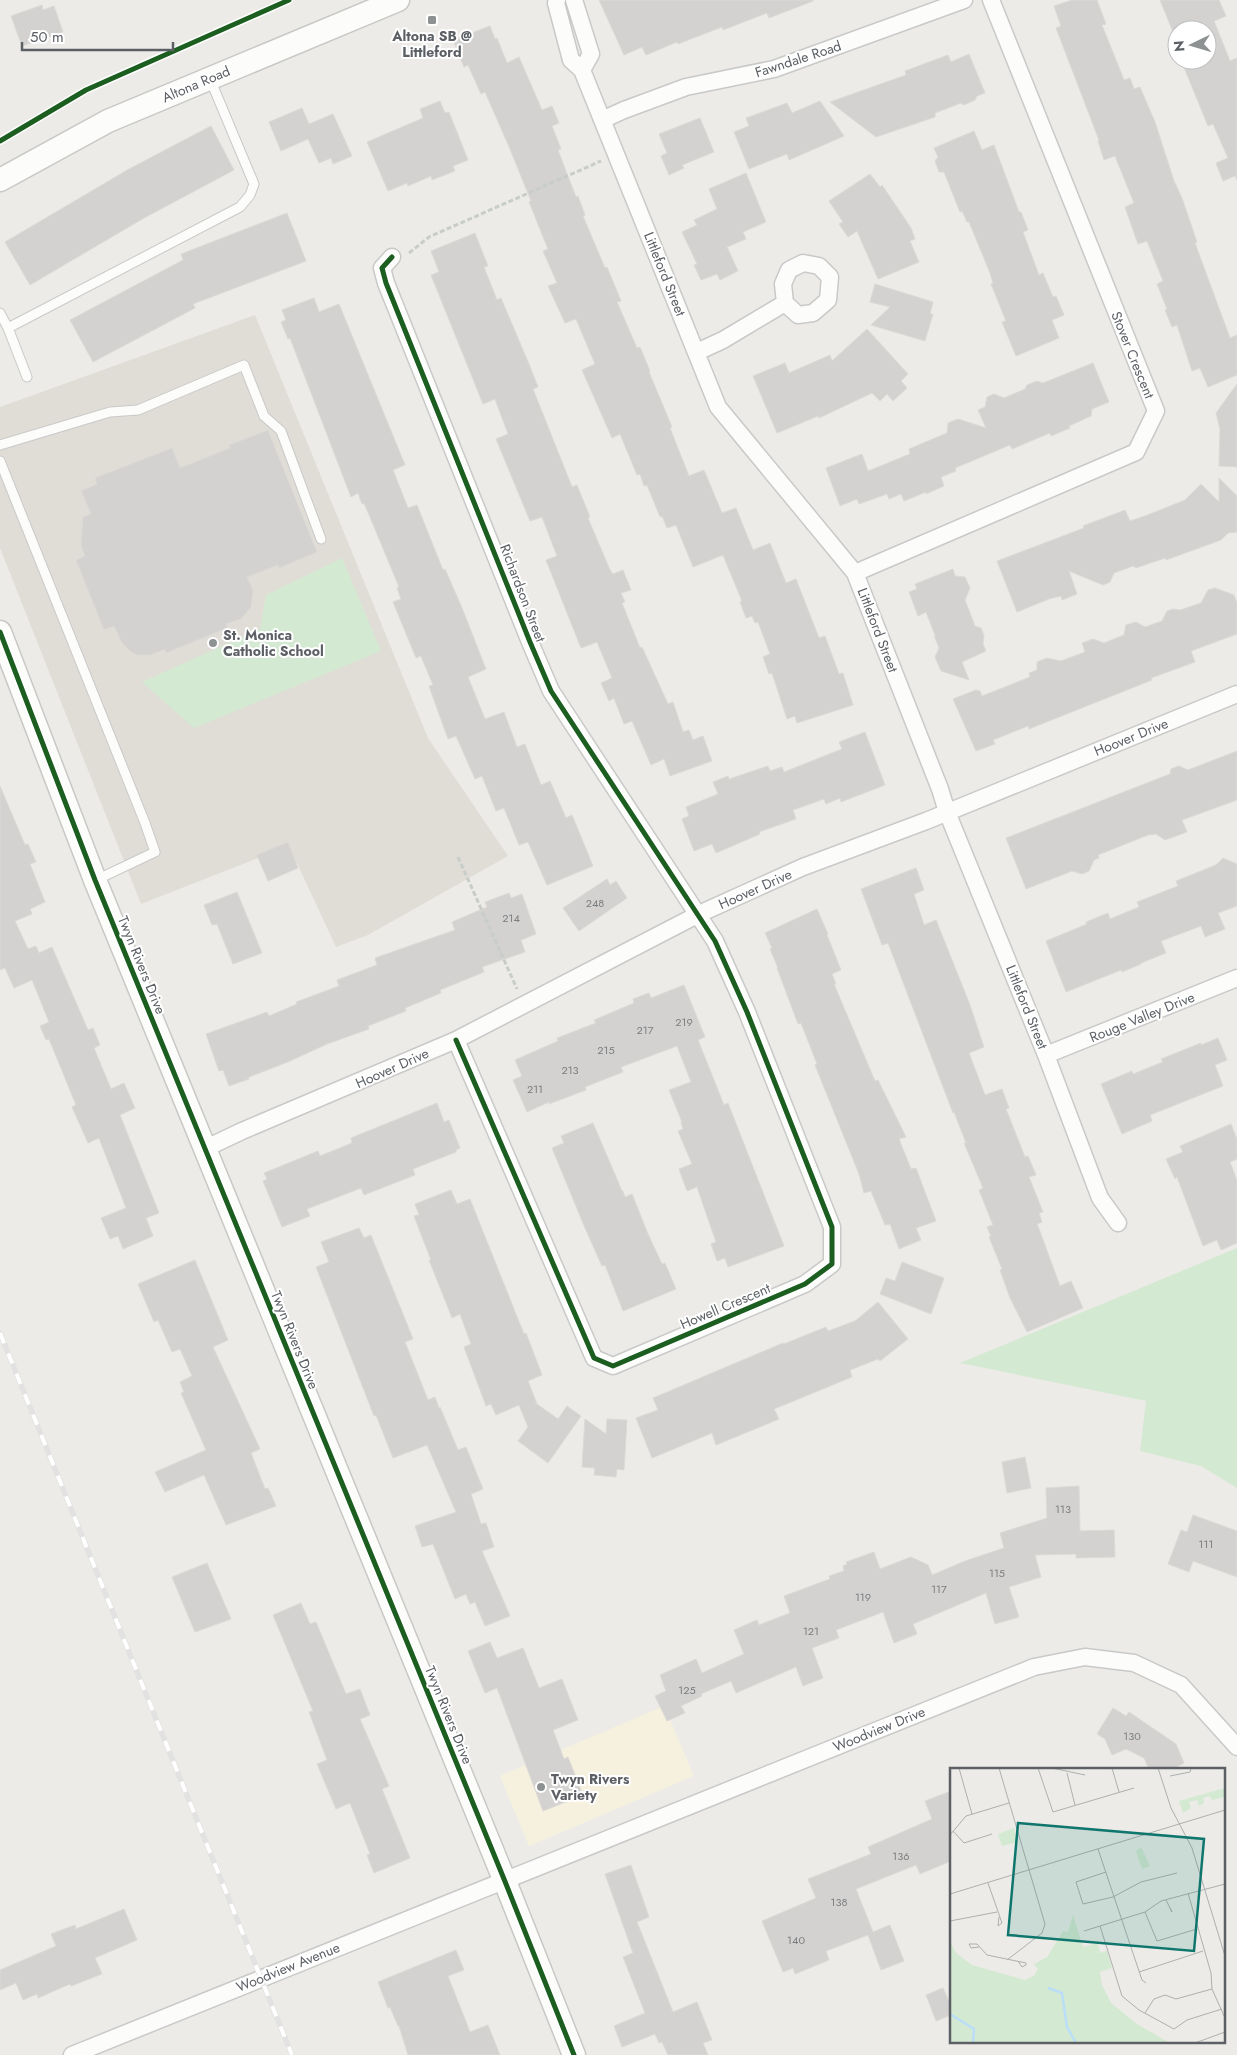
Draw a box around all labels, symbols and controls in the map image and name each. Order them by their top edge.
marker: Altona SB @ Littleford [426,14,438,26]
scale bar [22,20,174,52]
north arrow [1167,20,1217,70]
text: 50 m [30,26,64,48]
place label: Altona SB @ Littleford [391,26,472,62]
street label: Fawndale Road [752,36,844,82]
text: N [1169,40,1189,53]
street label: Altona Road [159,61,233,107]
street label: Littleford Street [639,229,691,320]
street label: Stover Crescent [1106,308,1160,402]
street label: Richardson Street [495,541,551,645]
street label: Littleford Street [853,585,904,676]
place label: St. Monica Catholic School [223,625,324,661]
marker: St. Monica Catholic School [207,637,219,649]
street label: Hoover Drive [1091,713,1171,761]
street label: Hoover Drive [715,864,795,914]
house number: 248 [586,895,604,911]
house number: 214 [502,910,520,926]
street label: Twyn Rivers Drive [113,913,171,1017]
street label: Littleford Street [1001,962,1053,1053]
street label: Rouge Valley Drive [1086,987,1198,1047]
house number: 219 [675,1014,693,1030]
house number: 217 [637,1022,654,1038]
house number: 215 [597,1042,615,1058]
street label: Hoover Drive [352,1043,432,1093]
house number: 213 [561,1062,579,1078]
house number: 211 [527,1081,543,1097]
street label: Howell Crescent [677,1278,774,1334]
street label: Twyn Rivers Drive [266,1288,324,1392]
house number: 113 [1055,1501,1071,1517]
house number: 111 [1199,1536,1213,1552]
house number: 115 [989,1565,1005,1581]
house number: 117 [931,1581,947,1597]
house number: 119 [855,1589,871,1605]
house number: 121 [803,1623,819,1639]
street label: Twyn Rivers Drive [420,1663,478,1767]
house number: 125 [678,1682,696,1698]
street label: Woodview Drive [830,1701,928,1757]
house number: 130 [1123,1728,1141,1744]
inset map [950,1768,1224,2042]
place label: Twyn Rivers Variety [550,1769,630,1805]
marker: Twyn Rivers Variety [535,1781,547,1793]
house number: 136 [892,1848,910,1864]
house number: 138 [831,1894,847,1910]
house number: 140 [787,1932,805,1948]
street label: Woodview Avenue [233,1937,343,1997]

